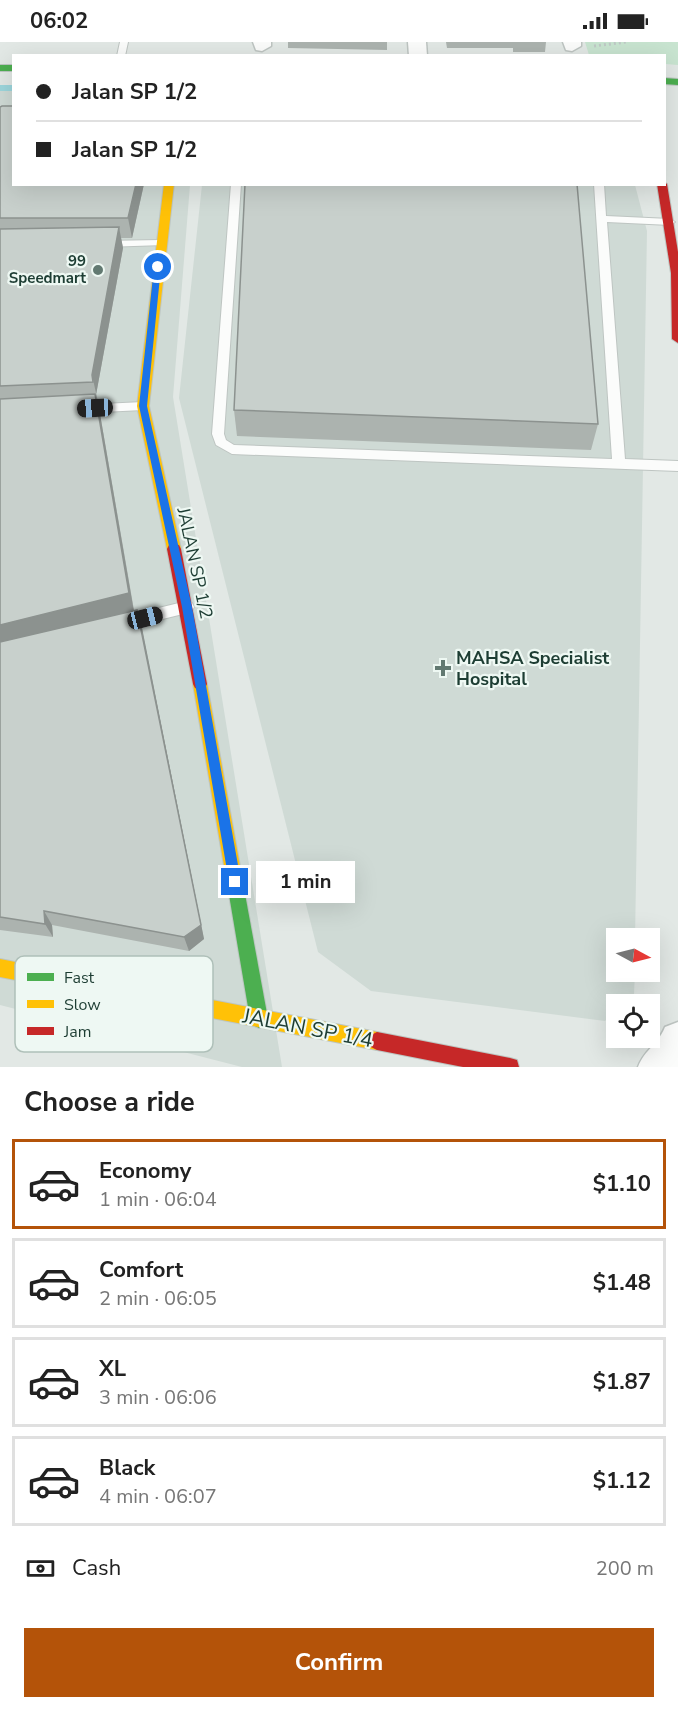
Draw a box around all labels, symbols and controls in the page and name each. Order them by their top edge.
text: 06:02 [30,6,88,36]
text: Jalan SP 1/2 [72,77,197,107]
text: Jalan SP 1/2 [72,135,197,165]
place label: 99 Speedmart [9,251,86,288]
route start [144,253,171,280]
marker: 99 Speedmart [91,263,105,277]
car [77,398,113,418]
street label: JALAN SP 1/2 [171,504,219,621]
car [125,605,165,631]
place label: MAHSA Specialist Hospital [456,646,609,691]
marker: MAHSA Specialist Hospital [434,659,452,677]
callout: 1 min [256,861,355,903]
route end [221,868,248,895]
text: 1 min [280,868,331,895]
north arrow [606,928,660,982]
map controls [606,928,660,1048]
legend [15,956,213,1052]
text: Fast [64,967,95,989]
text: Slow [64,994,101,1016]
button: locate [606,994,660,1048]
street label: JALAN SP 1/4 [240,1001,376,1054]
text: Jam [63,1021,91,1043]
text: Choose a ride [24,1084,195,1121]
text: Economy [99,1156,191,1186]
icon: car [27,1157,81,1211]
text: $1.10 [593,1169,651,1199]
text: 1 min · 06:04 [99,1186,217,1213]
text: Comfort [99,1255,183,1285]
icon: car [27,1256,81,1310]
text: $1.48 [593,1268,651,1298]
text: 2 min · 06:05 [99,1285,217,1312]
text: XL [99,1354,126,1384]
icon: car [27,1355,81,1409]
text: $1.87 [593,1367,651,1397]
text: 3 min · 06:06 [99,1384,217,1411]
text: Black [99,1453,155,1483]
icon: car [27,1454,81,1508]
text: $1.12 [593,1466,651,1496]
text: 4 min · 06:07 [99,1483,217,1510]
icon: cash [24,1552,57,1585]
text: Cash [72,1553,121,1583]
text: 200 m [596,1555,654,1582]
button: Confirm [24,1628,654,1697]

